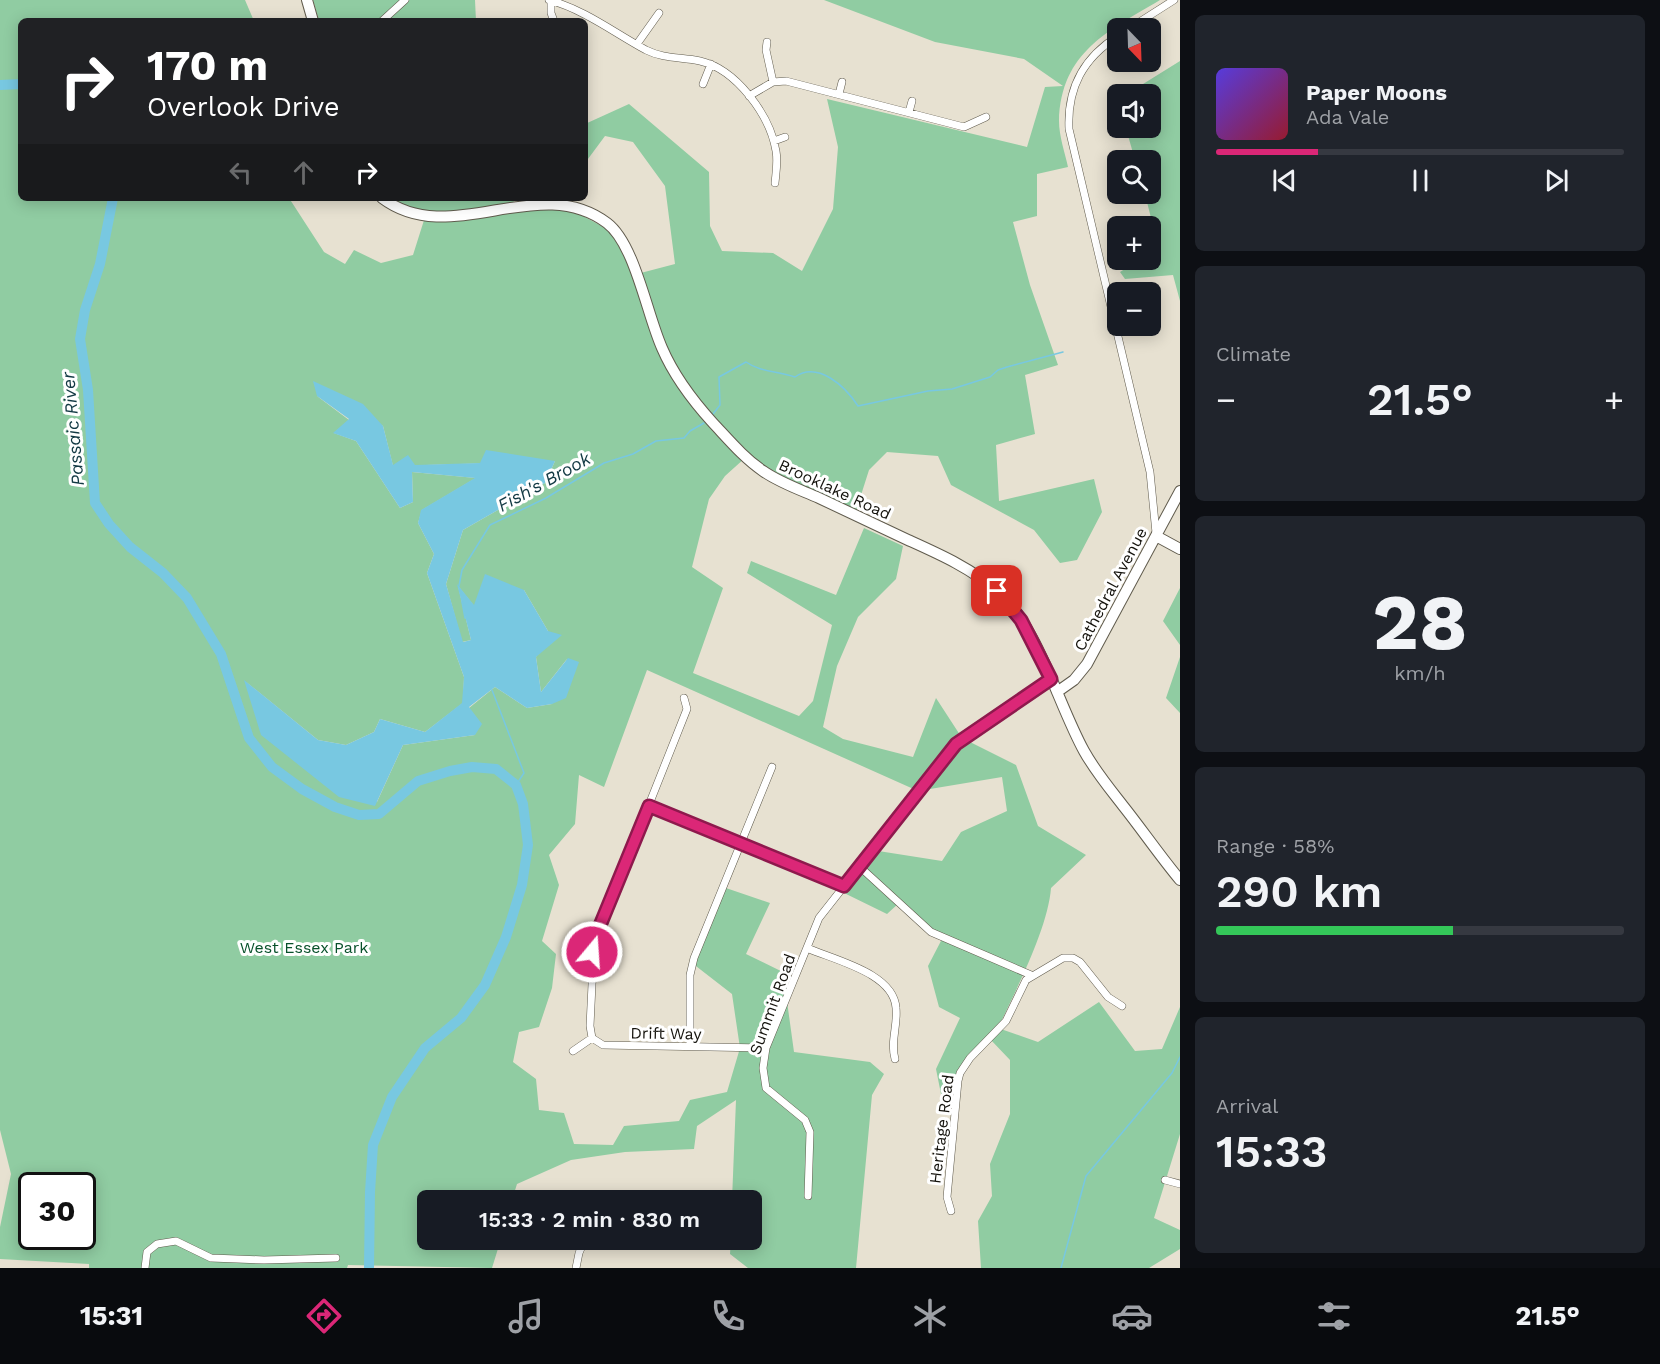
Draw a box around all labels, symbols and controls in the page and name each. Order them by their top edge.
north arrow [1107,18,1161,72]
map controls [1107,18,1161,336]
text: 170 m [147,41,268,90]
icon: right [48,42,126,120]
text: Paper Moons [1306,80,1447,105]
button: sound [1107,84,1161,138]
text: Overlook Drive [147,91,340,123]
text: Ada Vale [1306,105,1389,129]
button: search [1107,150,1161,204]
icon: left [224,156,257,189]
icon: ahead [287,156,320,189]
icon: right [350,156,383,189]
icon: previous [1268,164,1301,197]
icon: pause [1404,164,1437,197]
icon: next [1540,164,1573,197]
button: + [1107,216,1161,270]
button: − [1107,282,1161,336]
text: Climate [1216,342,1291,366]
water label: Passaic River [57,370,88,487]
text: 21.5° [1367,373,1473,426]
text: − [1216,380,1236,419]
text: + [1604,380,1624,419]
water label: Fish's Brook [494,447,595,516]
street label: Brooklake Road [776,455,894,524]
street label: Cathedral Avenue [1070,524,1151,654]
pin [971,565,1022,616]
icon: arrive [980,574,1013,607]
text: 28 [1372,576,1468,668]
text: km/h [1394,661,1446,685]
text: Range · 58% [1216,834,1334,858]
text: 290 km [1216,865,1382,918]
position arrow [560,920,624,984]
park label: West Essex Park [240,938,368,957]
street label: Summit Road [745,951,800,1057]
street label: Drift Way [630,1023,702,1044]
street label: Heritage Road [925,1073,958,1185]
text: Arrival [1216,1094,1278,1118]
text: 15:33 [1216,1125,1327,1178]
speed limit sign: 30 [18,1172,96,1250]
text: 15:33 · 2 min · 830 m [479,1207,700,1232]
icon: directions [303,1295,345,1337]
icon: music [505,1295,547,1337]
icon: phone [707,1295,749,1337]
icon: climate [909,1295,951,1337]
icon: car [1111,1295,1153,1337]
icon: filters [1313,1295,1355,1337]
text: 15:31 [80,1300,143,1332]
text: 21.5° [1515,1300,1580,1332]

